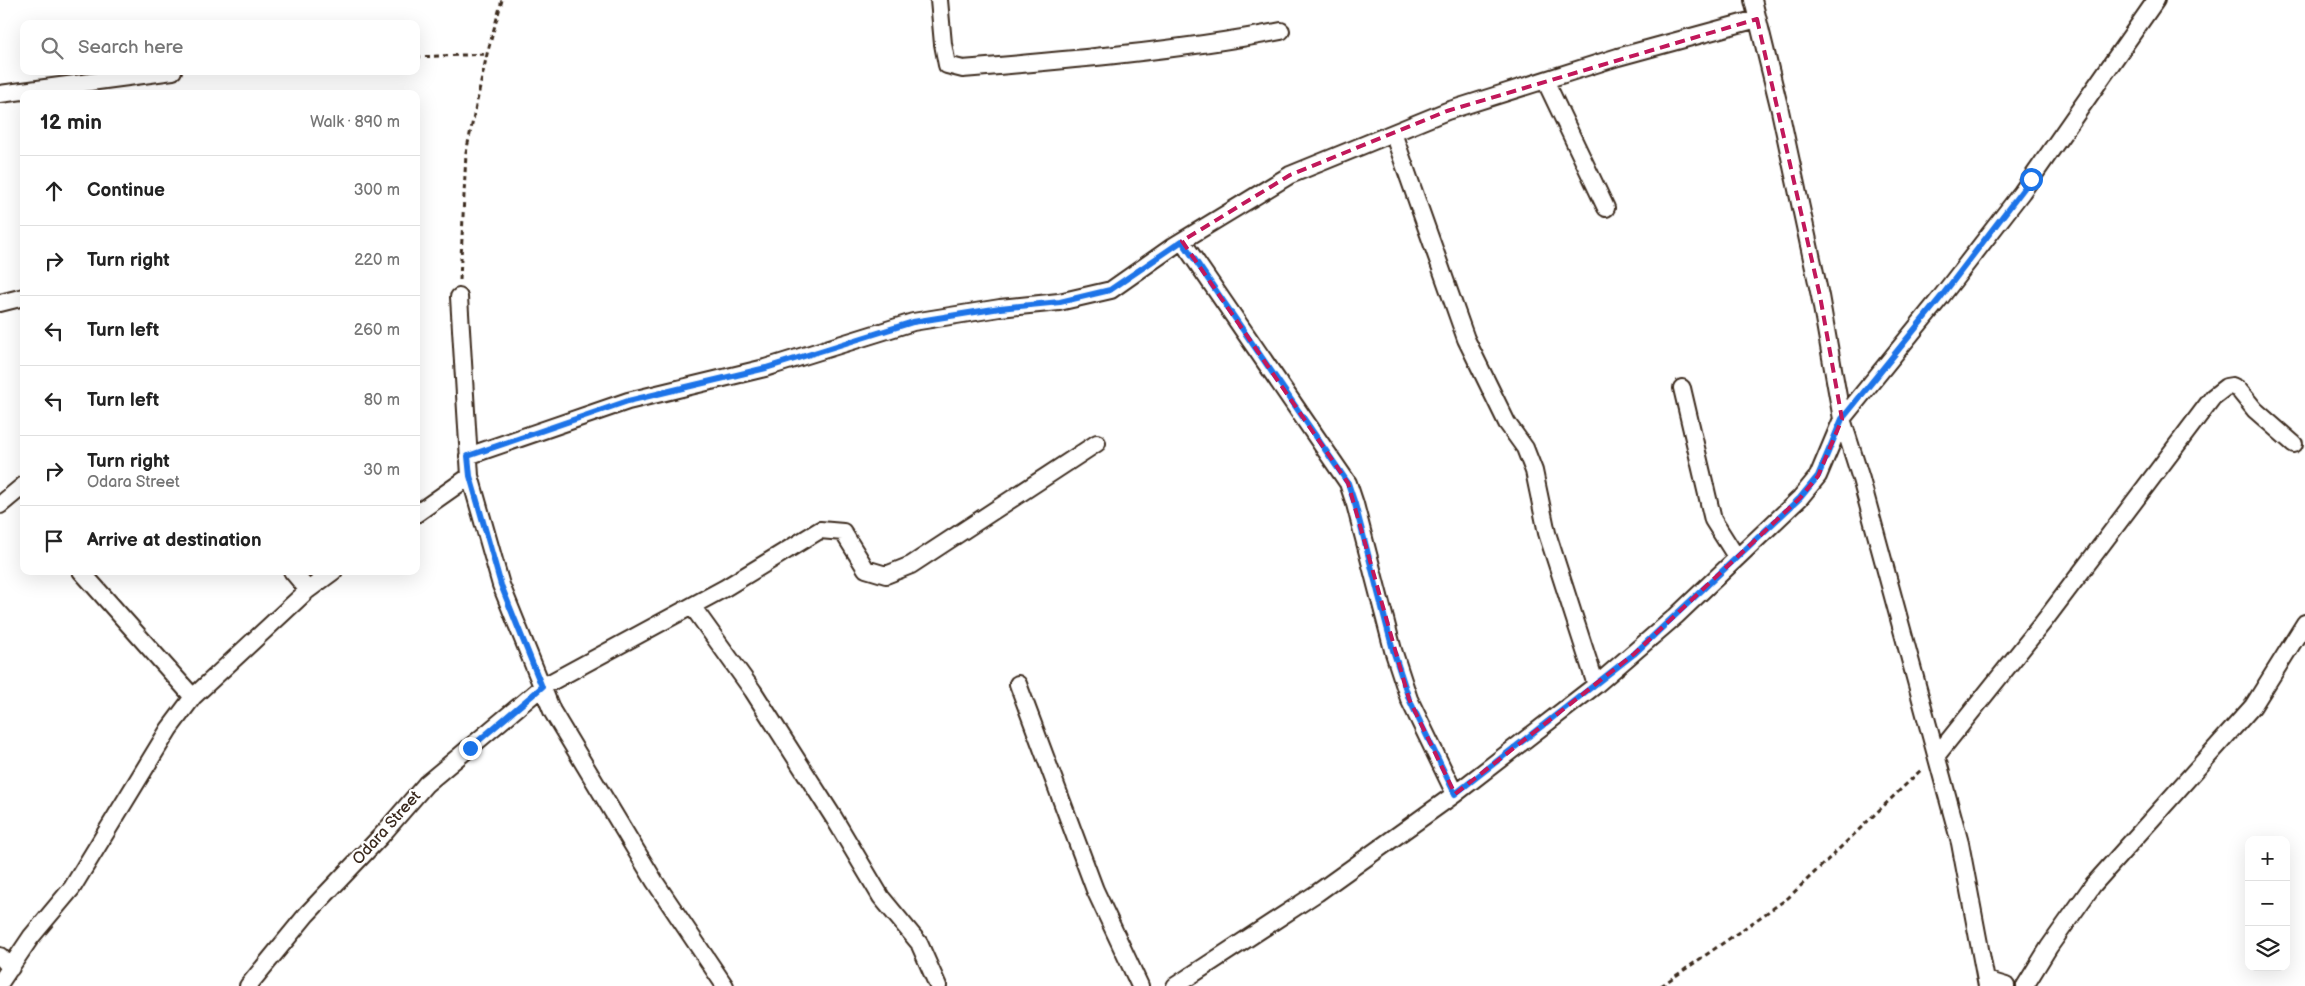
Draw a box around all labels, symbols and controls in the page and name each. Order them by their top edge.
search box [20,20,420,75]
icon: search [38,34,66,62]
text: Search here [78,36,183,59]
text: 12 min [40,110,102,135]
text: Walk · 890 m [310,113,400,132]
route start [2020,168,2043,191]
icon: ahead [40,177,68,205]
text: Continue [87,179,165,202]
text: 300 m [354,181,400,200]
icon: right [40,247,68,275]
text: Turn right [87,249,170,272]
text: 220 m [354,251,400,270]
icon: left [40,317,68,345]
text: Turn left [87,319,159,342]
text: 260 m [354,321,400,340]
icon: left [40,387,68,415]
text: Turn left [87,389,159,412]
text: 80 m [364,391,400,410]
text: Turn right [87,450,170,473]
icon: right [40,457,68,485]
text: 30 m [363,461,400,480]
text: Odara Street [87,473,180,492]
icon: arrive [40,527,68,555]
text: Arrive at destination [87,529,262,552]
route end [459,737,482,760]
street label: Odara Street [349,787,425,869]
map controls [2245,836,2290,971]
button: + [2245,836,2290,881]
button: − [2245,881,2290,926]
button: layers [2245,926,2290,971]

